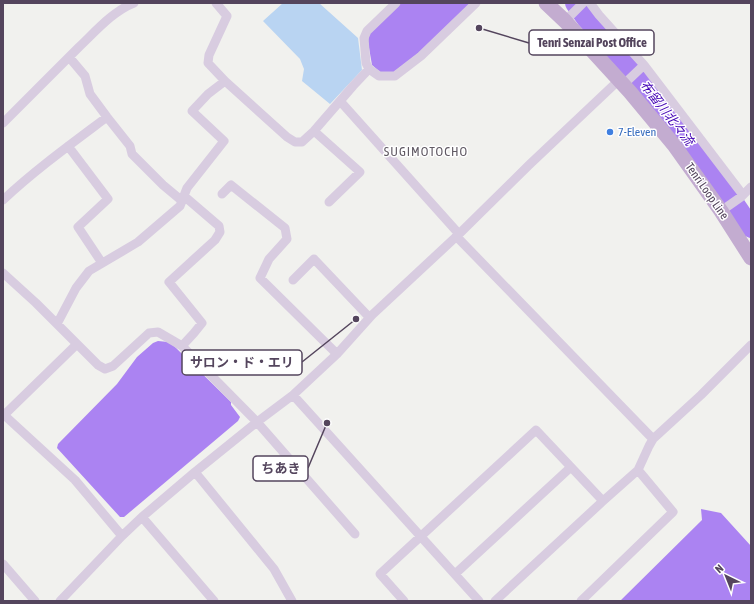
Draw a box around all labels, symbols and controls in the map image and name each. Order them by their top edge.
callout: Tenri Senzai Post Office [529,30,654,55]
text: Tenri Senzai Post Office [537,35,647,50]
water label: 布留川北々流 [637,78,698,150]
place label: 7-Eleven [618,125,656,139]
marker: 7-Eleven [605,127,615,137]
district label: SUGIMOTOCHO [384,144,468,159]
street label: Tenri Loop Line [682,160,732,222]
callout: サロン・ド・エリ [182,350,302,375]
text: サロン・ド・エリ [190,355,294,370]
callout: ちあき [253,456,308,481]
text: ちあき [261,461,301,476]
north arrow [706,556,746,596]
text: N [713,562,726,575]

